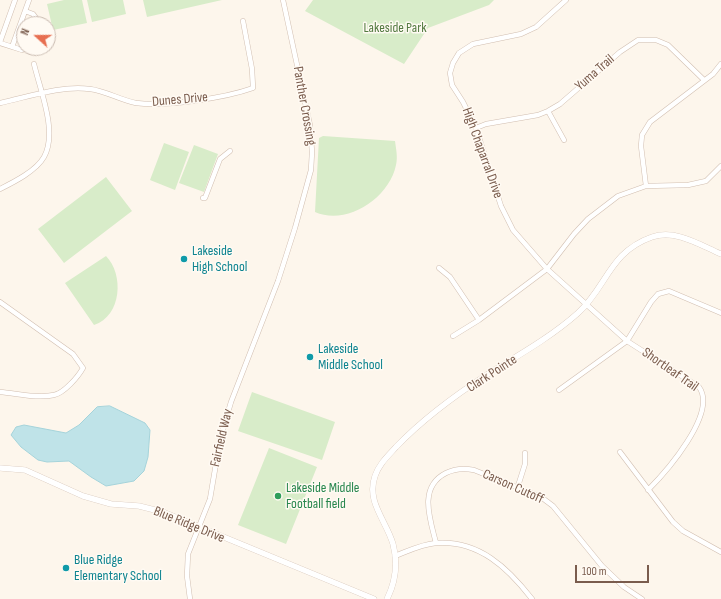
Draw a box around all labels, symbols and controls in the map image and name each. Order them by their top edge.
north arrow [16,16,56,56]
park label: Lakeside Park [363,20,427,36]
text: N [18,27,32,37]
street label: Yuma Trail [572,51,618,95]
street label: Panther Crossing [289,65,319,147]
street label: Dunes Drive [151,89,209,111]
street label: High Chaparral Drive [458,105,506,201]
place label: Lakeside High School [192,243,247,276]
marker: Lakeside High School [179,254,189,264]
place label: Lakeside Middle School [318,341,383,374]
street label: Shortleaf Trail [638,344,702,396]
marker: Lakeside Middle School [305,352,315,362]
street label: Clark Pointe [464,352,520,396]
street label: Fairfield Way [207,407,237,469]
street label: Carson Cutoff [480,466,546,508]
place label: Lakeside Middle Football field [286,480,359,512]
marker: Lakeside Middle Football field [273,491,283,501]
street label: Blue Ridge Drive [151,503,227,547]
place label: Blue Ridge Elementary School [74,552,162,584]
scale bar [577,557,651,583]
marker: Blue Ridge Elementary School [61,563,71,573]
text: 100 m [582,564,607,579]

